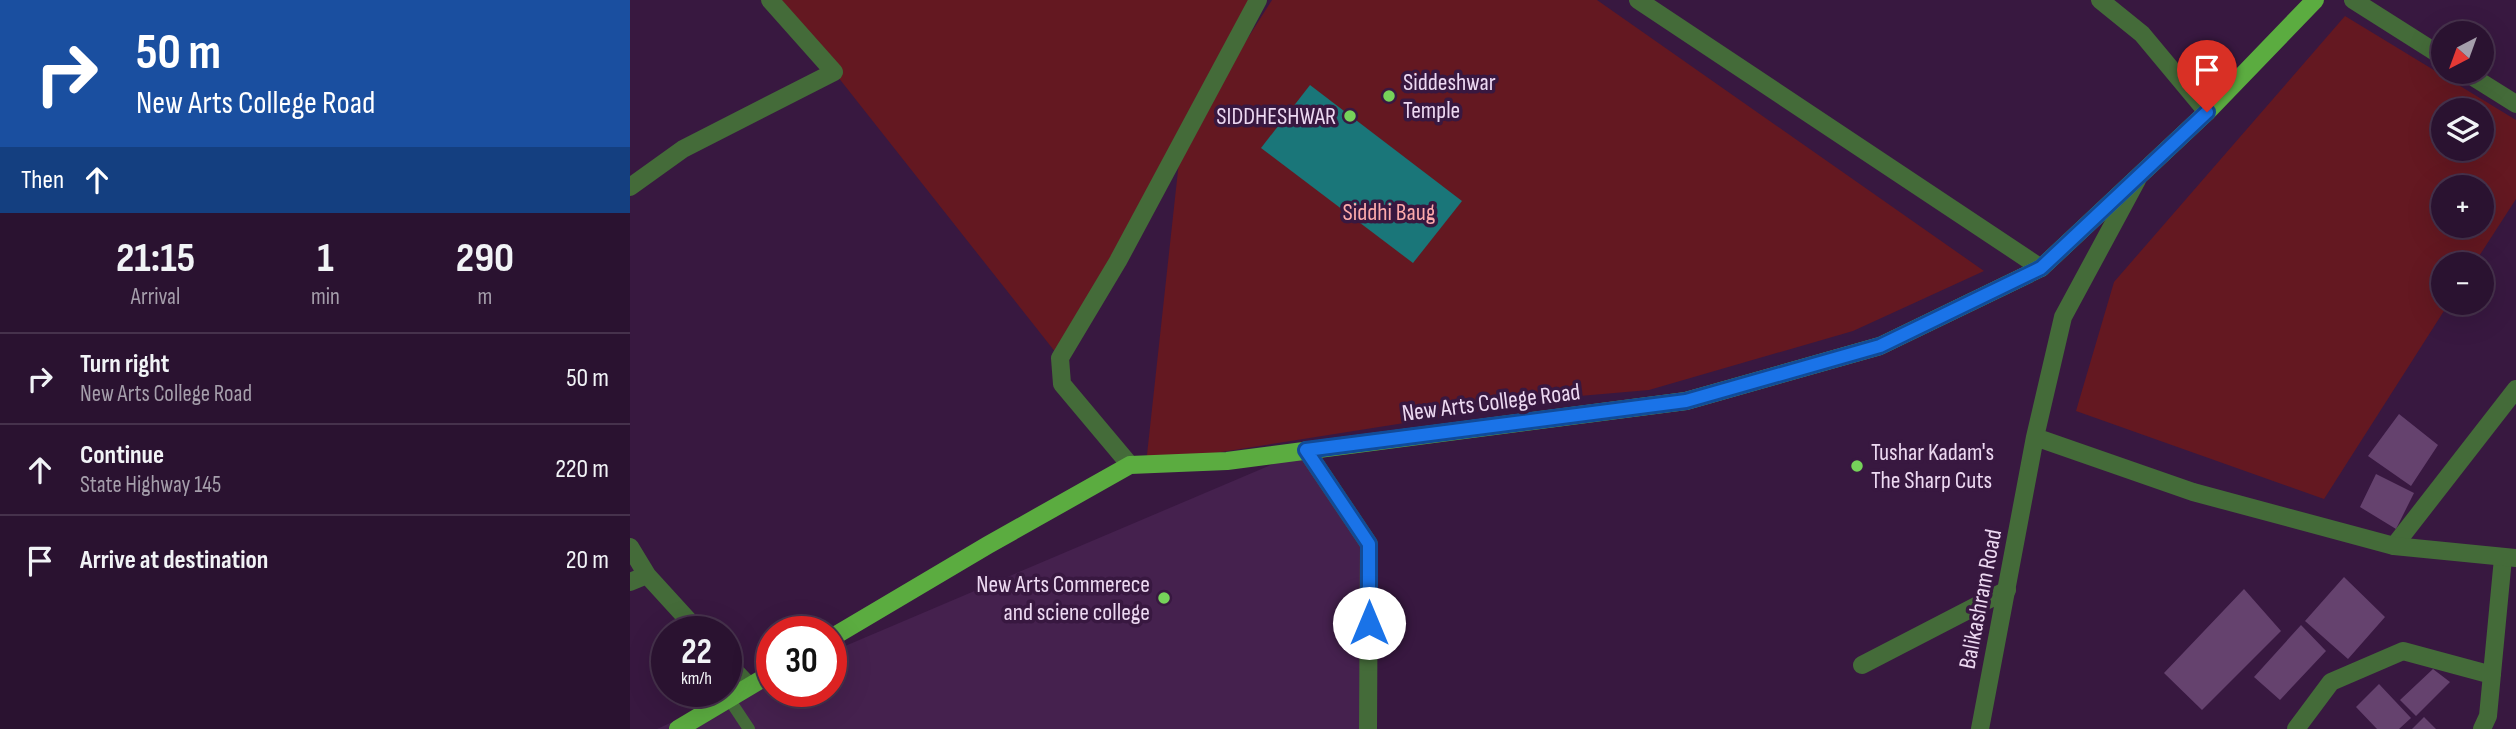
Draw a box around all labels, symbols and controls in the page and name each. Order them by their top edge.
north arrow [2431,21,2494,84]
map controls [2431,21,2494,315]
text: 50 m [136,24,221,83]
icon: right [21,28,112,119]
pin [2177,40,2237,112]
icon: arrive [2188,51,2226,89]
place label: Siddeshwar Temple [1403,68,1496,125]
text: New Arts College Road [136,84,375,123]
marker: Siddeshwar Temple [1381,88,1397,104]
button: layers [2431,98,2494,161]
place label: SIDDHESHWAR [1216,102,1336,131]
marker: SIDDHESHWAR [1342,108,1358,124]
icon: ahead [78,161,116,199]
text: Then [21,165,64,196]
button: + [2431,175,2494,238]
park label: Siddhi Baug [1343,198,1435,227]
text: 21:15 [116,233,195,284]
text: 1 [317,233,334,284]
text: 290 [456,233,514,284]
button: − [2431,252,2494,315]
text: Arrival [131,283,180,311]
text: min [311,283,340,311]
text: m [478,283,492,311]
text: Turn right [80,349,169,380]
icon: right [21,360,59,398]
text: 50 m [566,363,609,394]
street label: New Arts College Road [1400,377,1582,428]
text: New Arts College Road [80,380,252,408]
place label: Tushar Kadam's The Sharp Cuts [1871,438,1994,495]
text: Continue [80,440,164,471]
icon: ahead [21,451,59,489]
text: 220 m [555,454,609,485]
marker: Tushar Kadam's The Sharp Cuts [1849,458,1865,474]
text: State Highway 145 [80,471,221,499]
street label: Balikashram Road [1953,527,2008,671]
icon: arrive [21,542,59,580]
text: Arrive at destination [80,545,268,576]
text: 20 m [566,545,609,576]
place label: New Arts Commerece and sciene college [976,570,1150,627]
position arrow [1332,586,1406,660]
marker: New Arts Commerece and sciene college [1156,590,1172,606]
speed limit sign: 30 [756,616,847,707]
text: 22 [681,631,712,674]
text: km/h [681,668,712,689]

